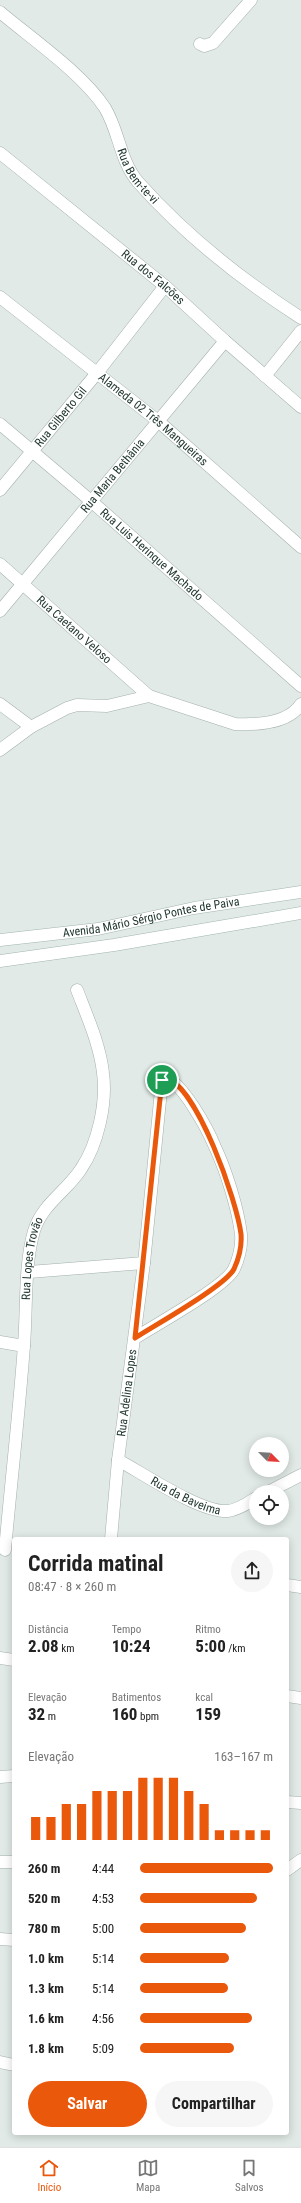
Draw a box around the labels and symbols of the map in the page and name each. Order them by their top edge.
street label: Rua Bem-te-vi [114,146,162,207]
street label: Rua dos Falcões [119,247,187,307]
street label: Alameda 02 Três Mangueiras [96,370,211,469]
street label: Rua Gilberto Gil [32,384,90,450]
street label: Rua Maria Bethânia [78,436,148,516]
street label: Rua Luis Herinque Machado [97,505,206,603]
street label: Rua Caetano Veloso [34,593,114,666]
street label: Avenida Mário Sérgio Pontes de Paiva [62,894,241,940]
pin [145,1063,179,1097]
street label: Rua Lopes Trovão [19,1214,46,1300]
street label: Rua Adelina Lopes [114,1348,140,1437]
north arrow [249,1437,289,1477]
street label: Rua da Baveima [148,1474,222,1518]

